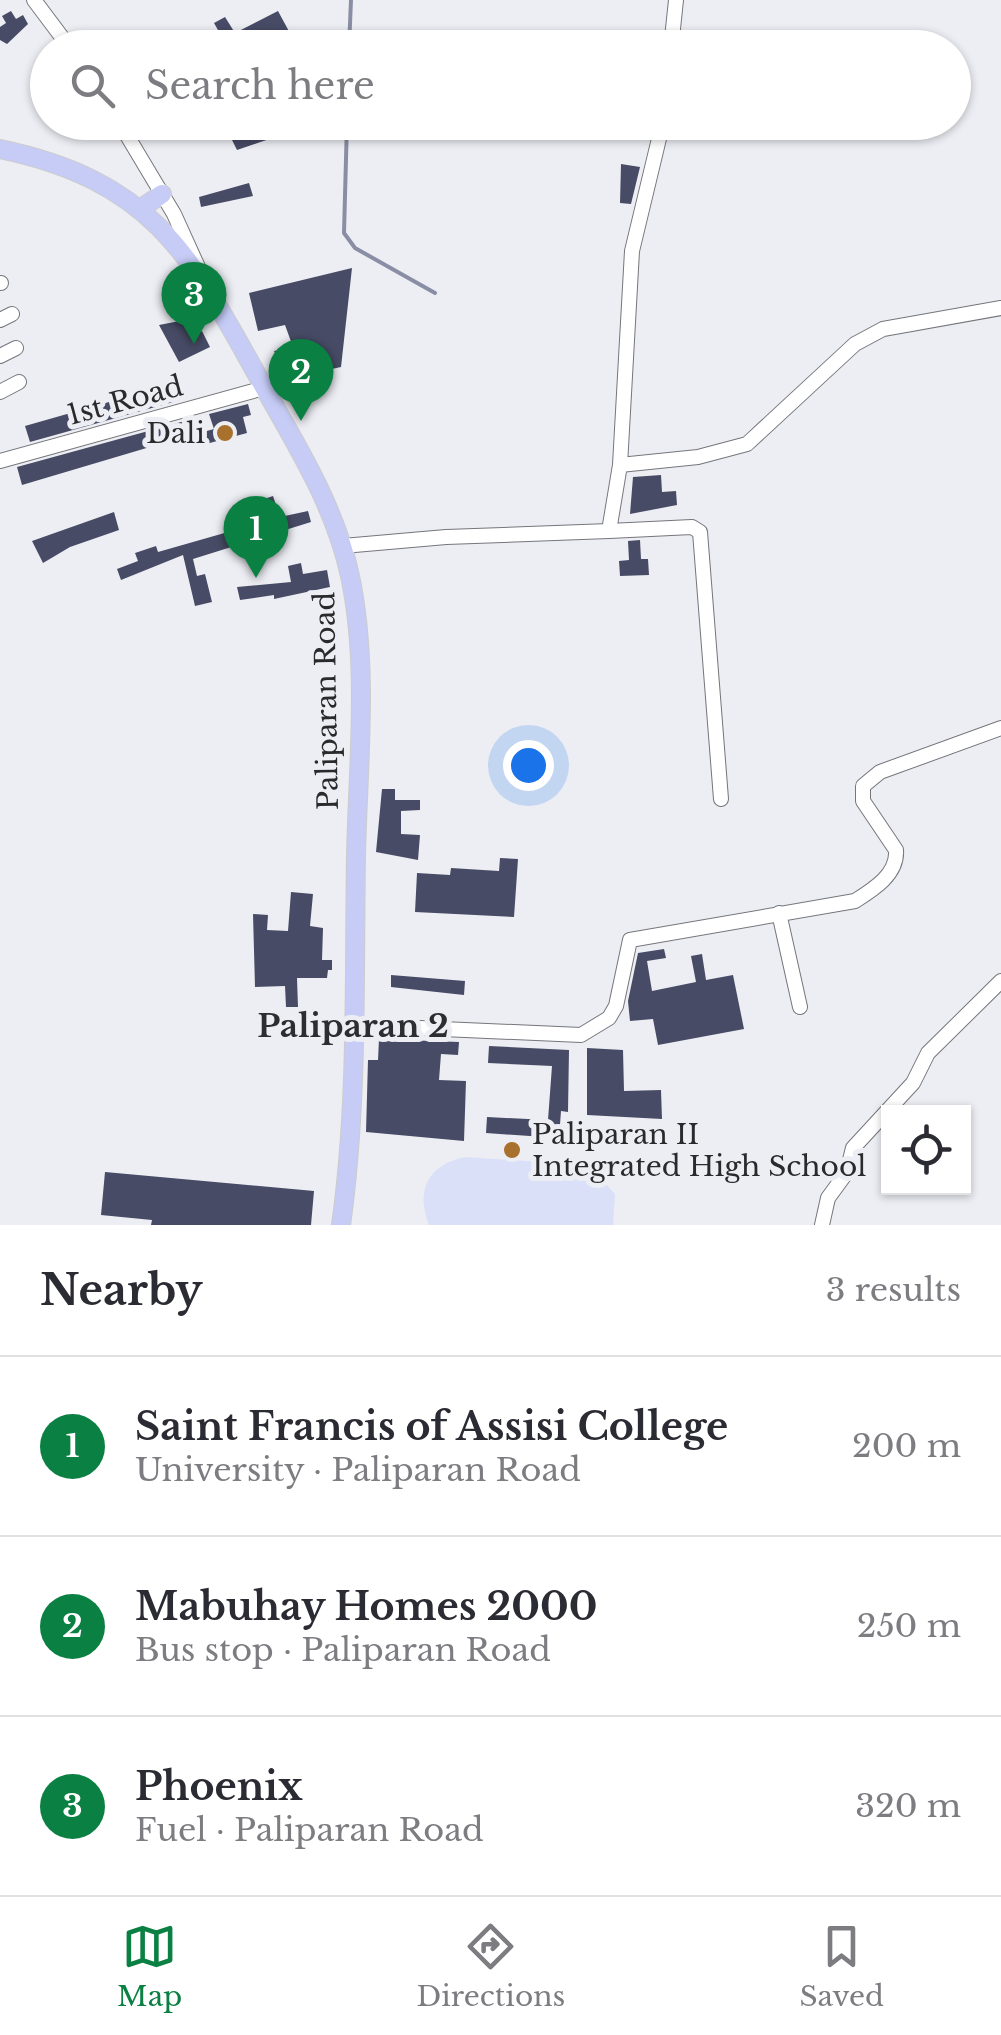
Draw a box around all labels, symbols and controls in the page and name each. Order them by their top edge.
search box [30,30,971,140]
icon: search [65,58,120,113]
text: Search here [145,62,375,109]
pin: 3 [162,262,226,344]
pin: 2 [268,338,334,421]
street label: 1st Road [63,368,187,433]
place label: Dali [146,416,205,451]
marker: Dali [214,422,236,444]
pin: 1 [224,496,288,578]
street label: Paliparan Road [307,591,346,810]
your location [503,740,554,791]
district label: Paliparan 2 [257,1006,449,1046]
map controls [881,1105,971,1195]
button: locate [881,1105,971,1195]
place label: Paliparan II Integrated High School [532,1117,866,1184]
marker: Paliparan II Integrated High School [501,1139,523,1161]
text: Nearby [40,1264,203,1316]
text: 3 results [826,1270,961,1310]
text: Saint Francis of Assisi College [135,1403,728,1450]
text: 1 [66,1426,79,1466]
text: 200 m [852,1426,961,1466]
text: University · Paliparan Road [135,1450,581,1490]
text: Mabuhay Homes 2000 [135,1583,597,1630]
text: 2 [62,1606,83,1646]
text: 250 m [857,1606,961,1646]
text: Bus stop · Paliparan Road [135,1630,551,1670]
text: Phoenix [135,1763,303,1810]
text: 3 [62,1786,83,1826]
text: 320 m [855,1786,961,1826]
text: Fuel · Paliparan Road [135,1810,484,1850]
tab: Map [117,1919,182,2014]
tab: Directions [416,1919,565,2014]
tab: Saved [799,1919,884,2014]

